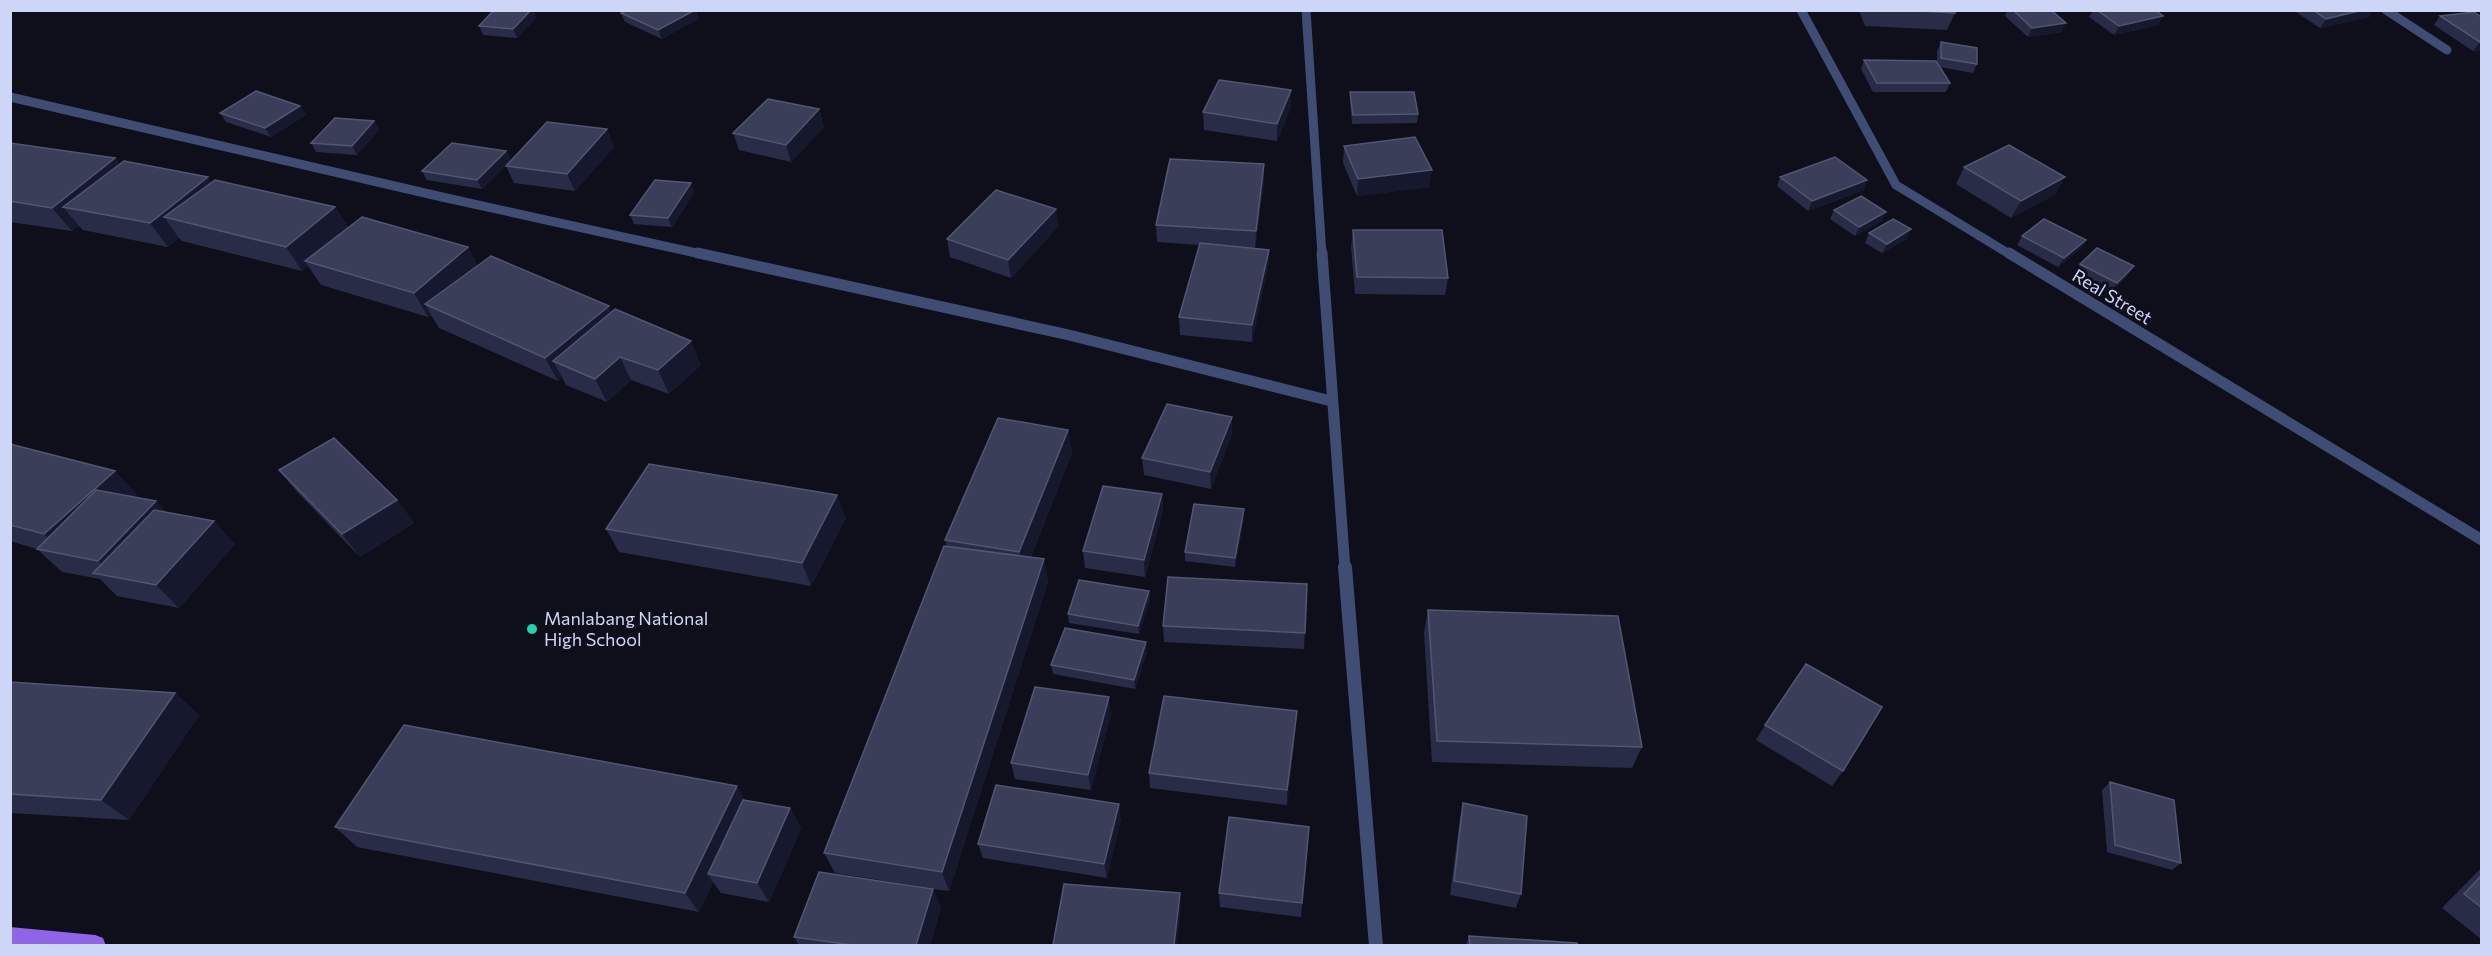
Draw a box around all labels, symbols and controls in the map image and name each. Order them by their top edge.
street label: Real Street [2069,264,2156,329]
place label: Manlabang National High School [544,607,708,650]
marker: Manlabang National High School [525,622,539,636]

